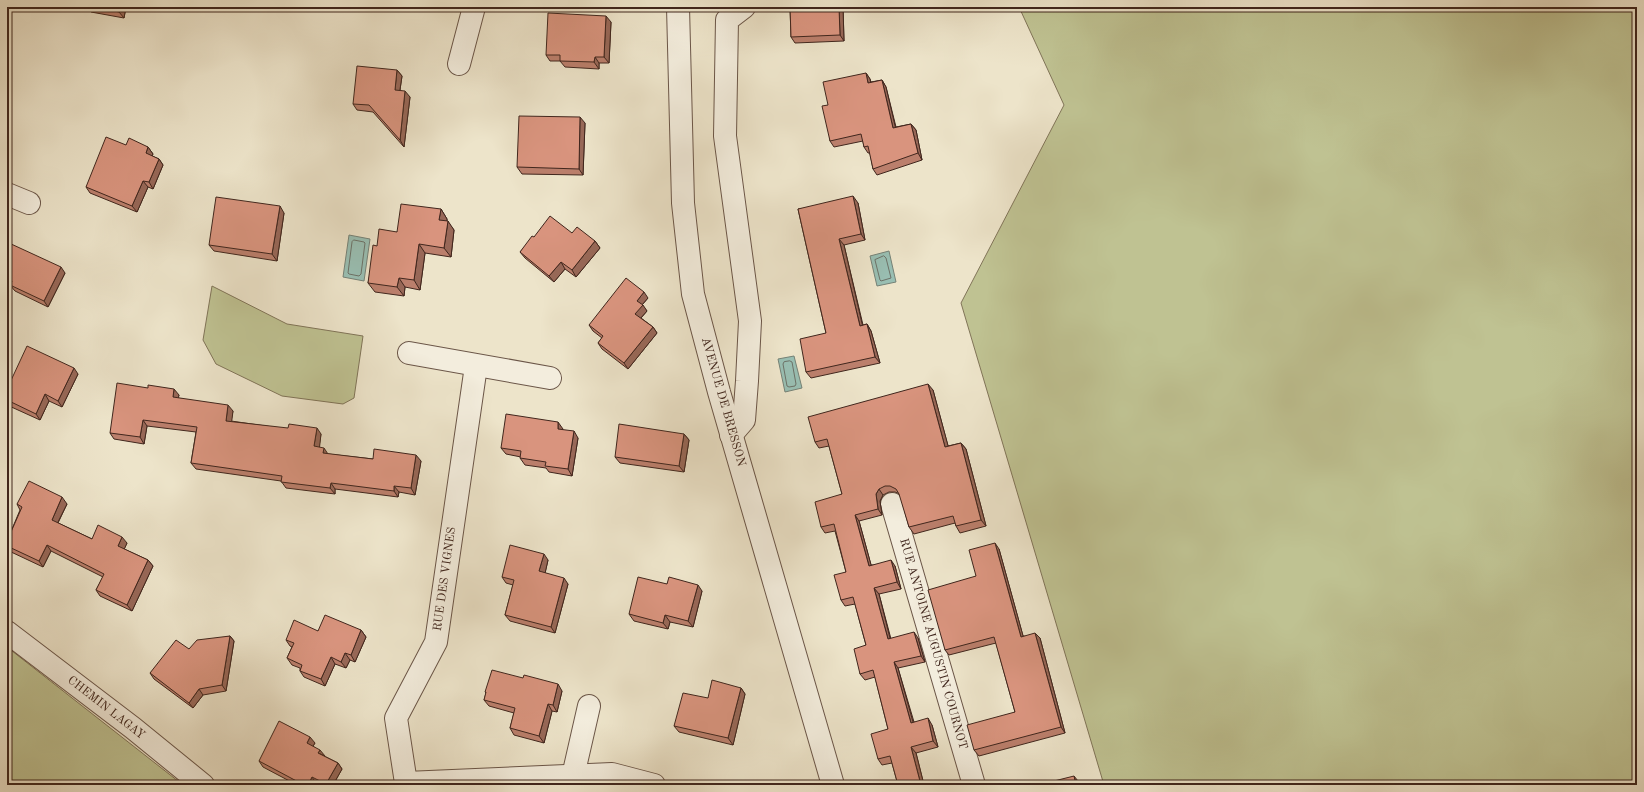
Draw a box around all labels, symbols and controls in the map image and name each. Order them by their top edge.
street label: AVENUE DE BRESSON [699,336,747,468]
street label: RUE DES VIGNES [432,526,458,632]
street label: RUE ANTOINE AUGUSTIN COURNOT [897,537,969,751]
street label: CHEMIN LAGAY [65,674,147,742]

